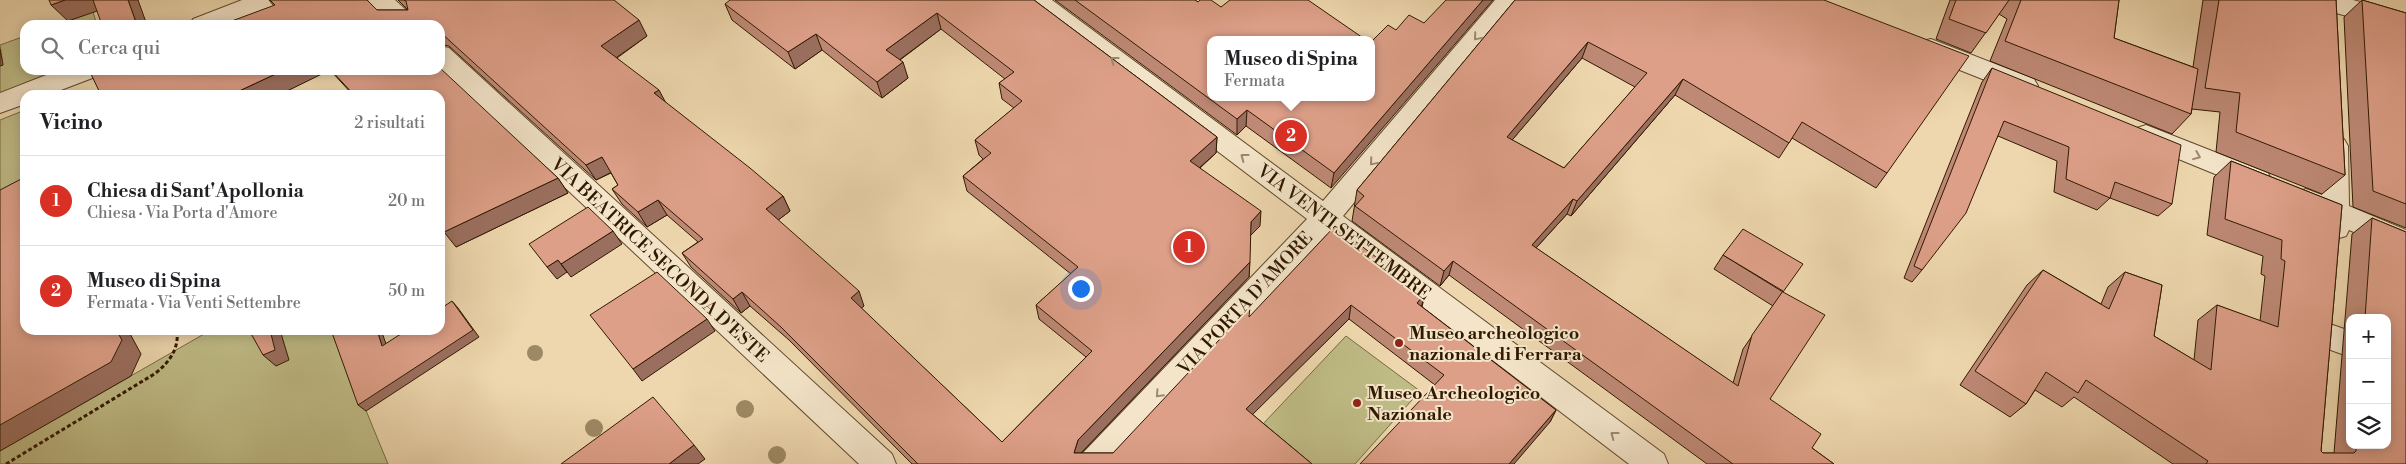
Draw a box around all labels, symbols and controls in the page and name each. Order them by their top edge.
search box [20,20,445,75]
one-way arrow [1474,32,1483,41]
icon: search [38,34,66,62]
text: Cerca qui [78,36,161,60]
popup [1207,36,1375,101]
text: Museo di Spina [1224,47,1358,71]
one-way arrow [1111,57,1120,65]
text: Fermata [1224,71,1285,91]
text: Vicino [40,110,103,136]
text: 2 risultati [354,113,425,133]
pin: 2 [1275,117,1307,155]
one-way arrow [2192,149,2201,160]
street label: VIA BEATRICE SECONDA D'ESTE [545,152,774,368]
one-way arrow [1241,155,1250,163]
one-way arrow [1369,156,1378,165]
street label: VIA VENTI SETTEMBRE [1252,159,1435,305]
text: Chiesa di Sant'Apollonia [87,179,304,203]
text: 1 [52,191,60,211]
text: 20 m [388,191,425,211]
text: Chiesa · Via Porta d'Amore [87,203,277,223]
street label: VIA PORTA D'AMORE [1172,227,1318,381]
pin: 1 [1173,228,1205,266]
text: Museo di Spina [87,269,221,293]
your location [1068,276,1094,302]
text: 2 [51,281,61,301]
text: 50 m [388,281,425,301]
text: Fermata · Via Venti Settembre [87,293,301,313]
map controls [2346,314,2391,449]
button: + [2346,314,2391,359]
place label: Museo archeologico nazionale di Ferrara [1409,322,1582,366]
marker: Museo archeologico nazionale di Ferrara [1393,337,1405,349]
button: − [2346,359,2391,404]
place label: Museo Archeologico Nazionale [1367,382,1540,426]
one-way arrow [1156,388,1165,397]
marker: Museo Archeologico Nazionale [1351,397,1363,409]
button: layers [2346,404,2391,449]
one-way arrow [1611,432,1620,440]

